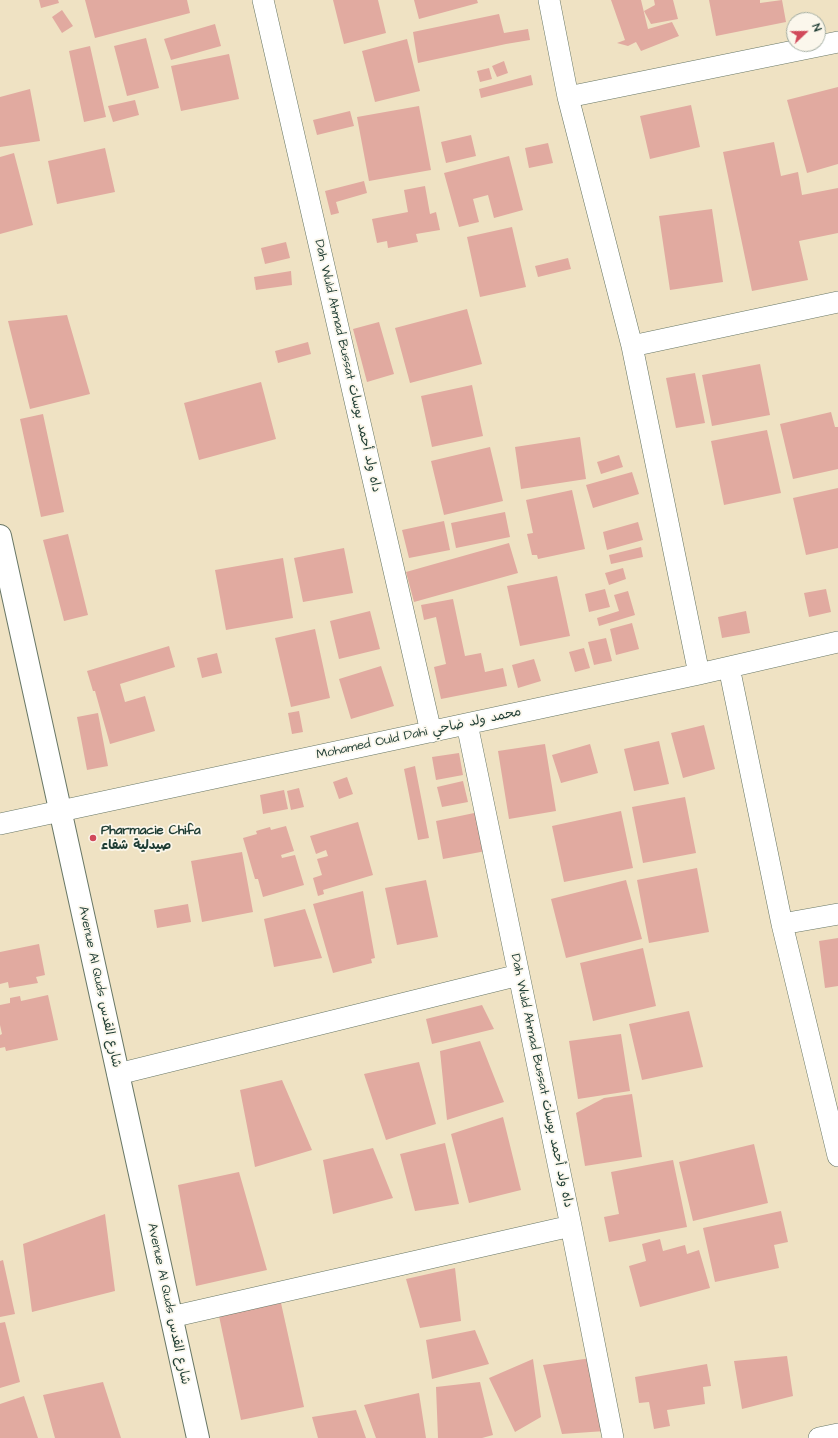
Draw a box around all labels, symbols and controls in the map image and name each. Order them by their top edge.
north arrow [786,12,826,52]
text: N [808,22,825,34]
street label: Dah Wuld Ahmad Bussat داه ولد أحمد بوسات [310,238,384,494]
street label: Mohamed Ould Dahi محمد ولد ضاحي [315,705,523,763]
place label: Pharmacie Chifa صيدلية شفاء [101,823,201,854]
marker: Pharmacie Chifa صيدلية شفاء [88,833,98,843]
street label: Avenue Al Quds شارع القدس [74,905,124,1069]
street label: Dah Wuld Ahmad Bussat داه ولد أحمد بوسات [506,953,576,1209]
street label: Avenue Al Quds شارع القدس [143,1222,193,1386]

